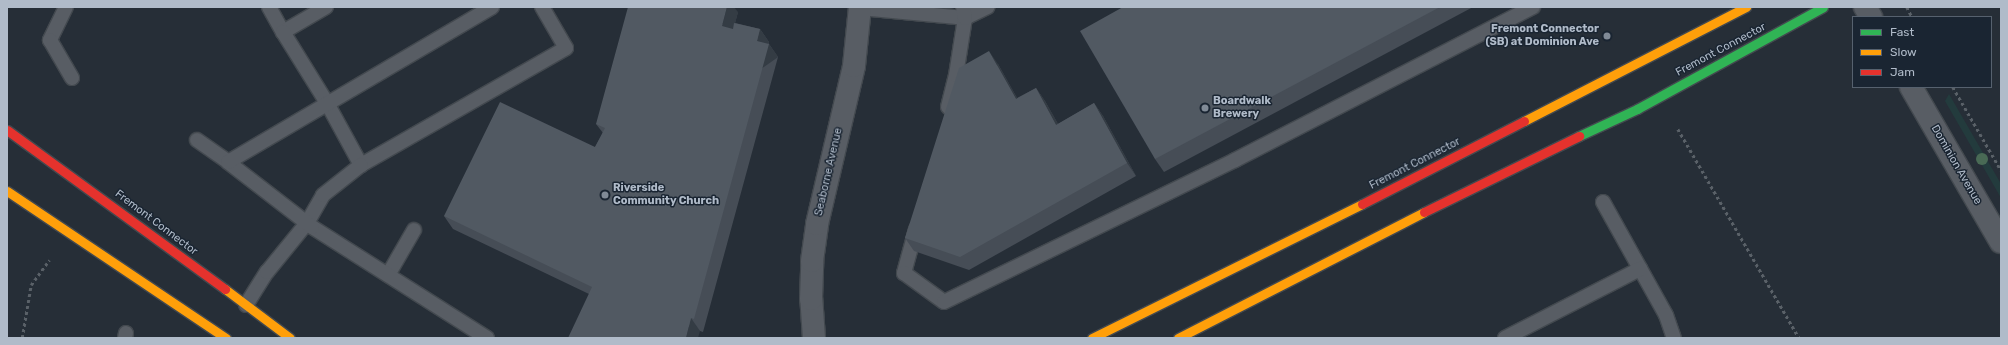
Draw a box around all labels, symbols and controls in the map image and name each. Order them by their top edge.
legend [1852,16,1992,88]
street label: Fremont Connector [1674,21,1768,79]
place label: Fremont Connector (SB) at Dominion Ave [1485,23,1599,49]
text: Fast [1890,25,1914,39]
marker: Fremont Connector (SB) at Dominion Ave [1602,31,1612,41]
text: Slow [1890,45,1917,59]
text: Jam [1890,65,1915,79]
place label: Boardwalk Brewery [1213,95,1271,121]
marker: Boardwalk Brewery [1200,103,1210,113]
street label: Dominion Avenue [1928,123,1984,207]
street label: Seaborne Avenue [812,127,846,217]
street label: Fremont Connector [1367,135,1463,193]
place label: Riverside Community Church [613,182,719,208]
street label: Fremont Connector [112,188,200,258]
marker: Riverside Community Church [600,190,610,200]

